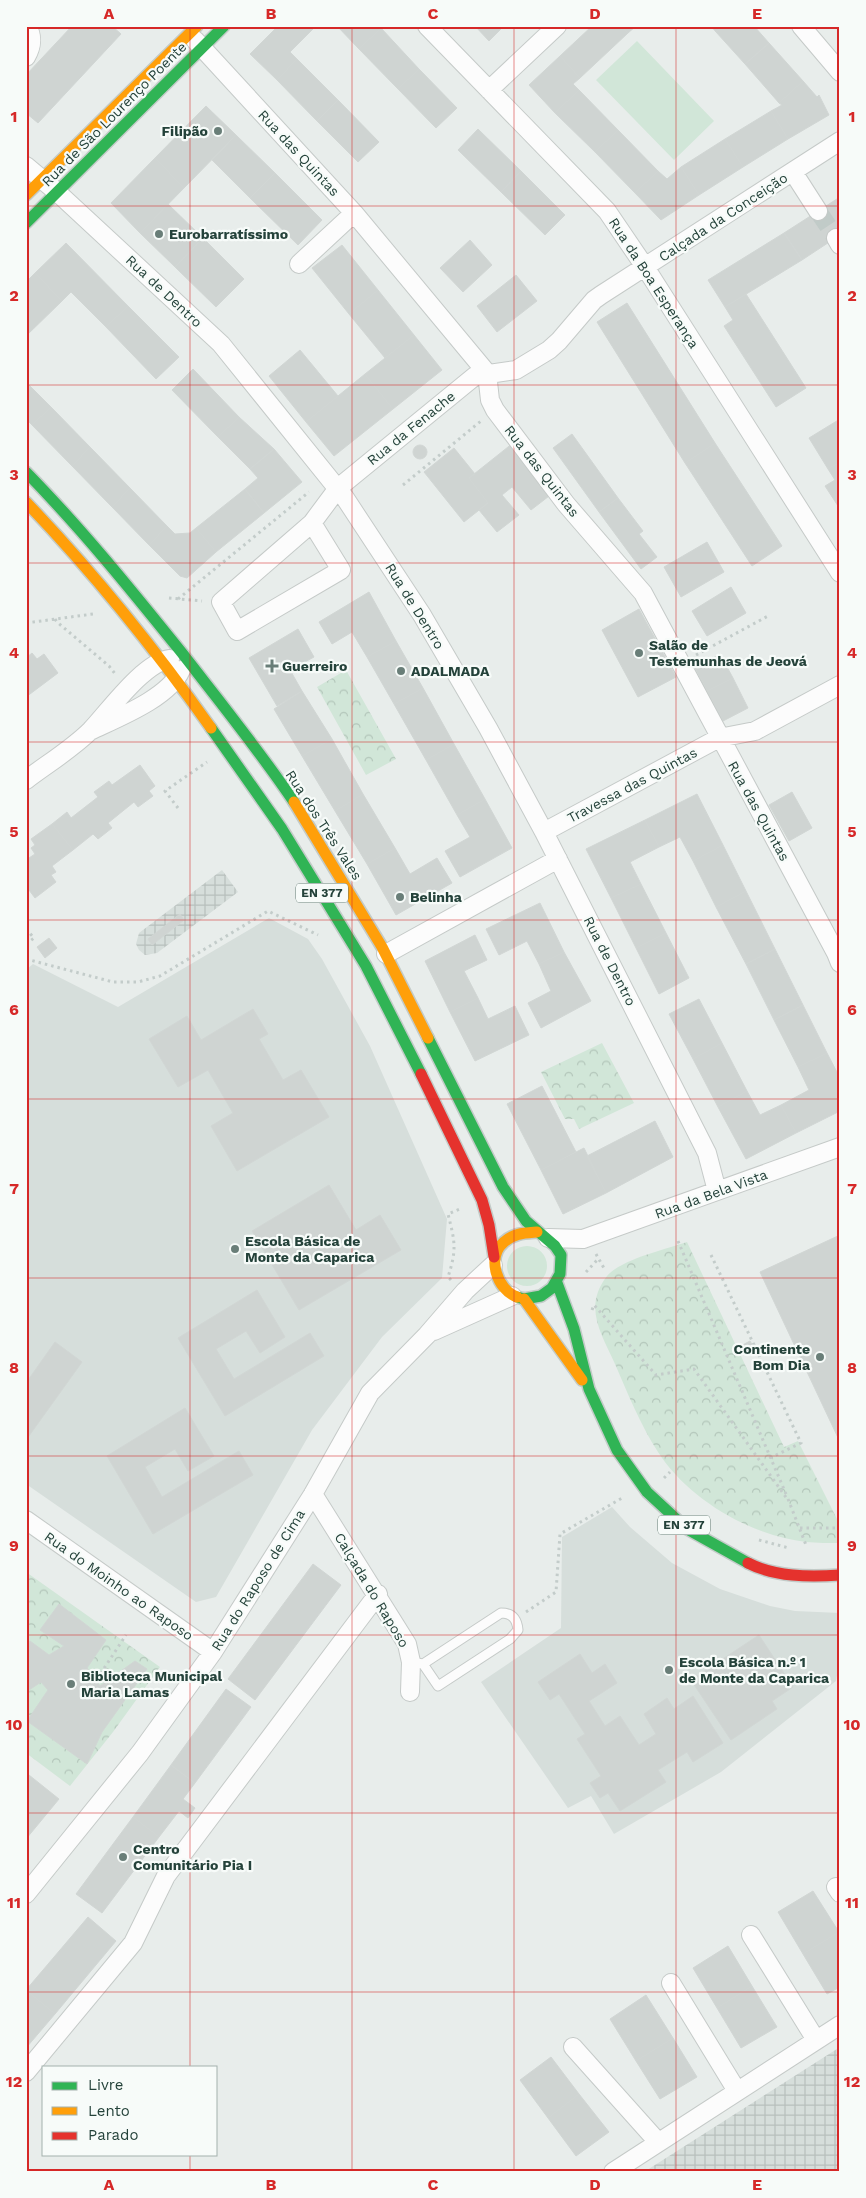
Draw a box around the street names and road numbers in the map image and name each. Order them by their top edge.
street label: Rua de São Lourenço Poente [38,38,190,190]
street label: Rua das Quintas [255,107,343,199]
street label: Calçada da Conceição [656,169,790,265]
street label: Rua da Boa Esperança [606,215,702,351]
street label: Rua de Dentro [123,252,205,330]
street label: Rua da Fenache [364,388,458,468]
street label: Rua das Quintas [501,422,583,520]
street label: Rua de Dentro [382,560,448,652]
street label: Travessa das Quintas [564,744,700,826]
street label: Rua das Quintas [725,758,793,864]
street label: Rua dos Três Vales [283,767,365,883]
road number: EN 377 [296,884,348,902]
street label: Rua de Dentro [581,914,639,1008]
street label: Rua da Bela Vista [652,1166,770,1222]
street label: Rua do Raposo de Cima [208,1506,308,1653]
road number: EN 377 [658,1516,710,1534]
street label: Rua do Moinho ao Raposo [42,1528,196,1644]
street label: Calçada do Raposo [331,1530,413,1650]

